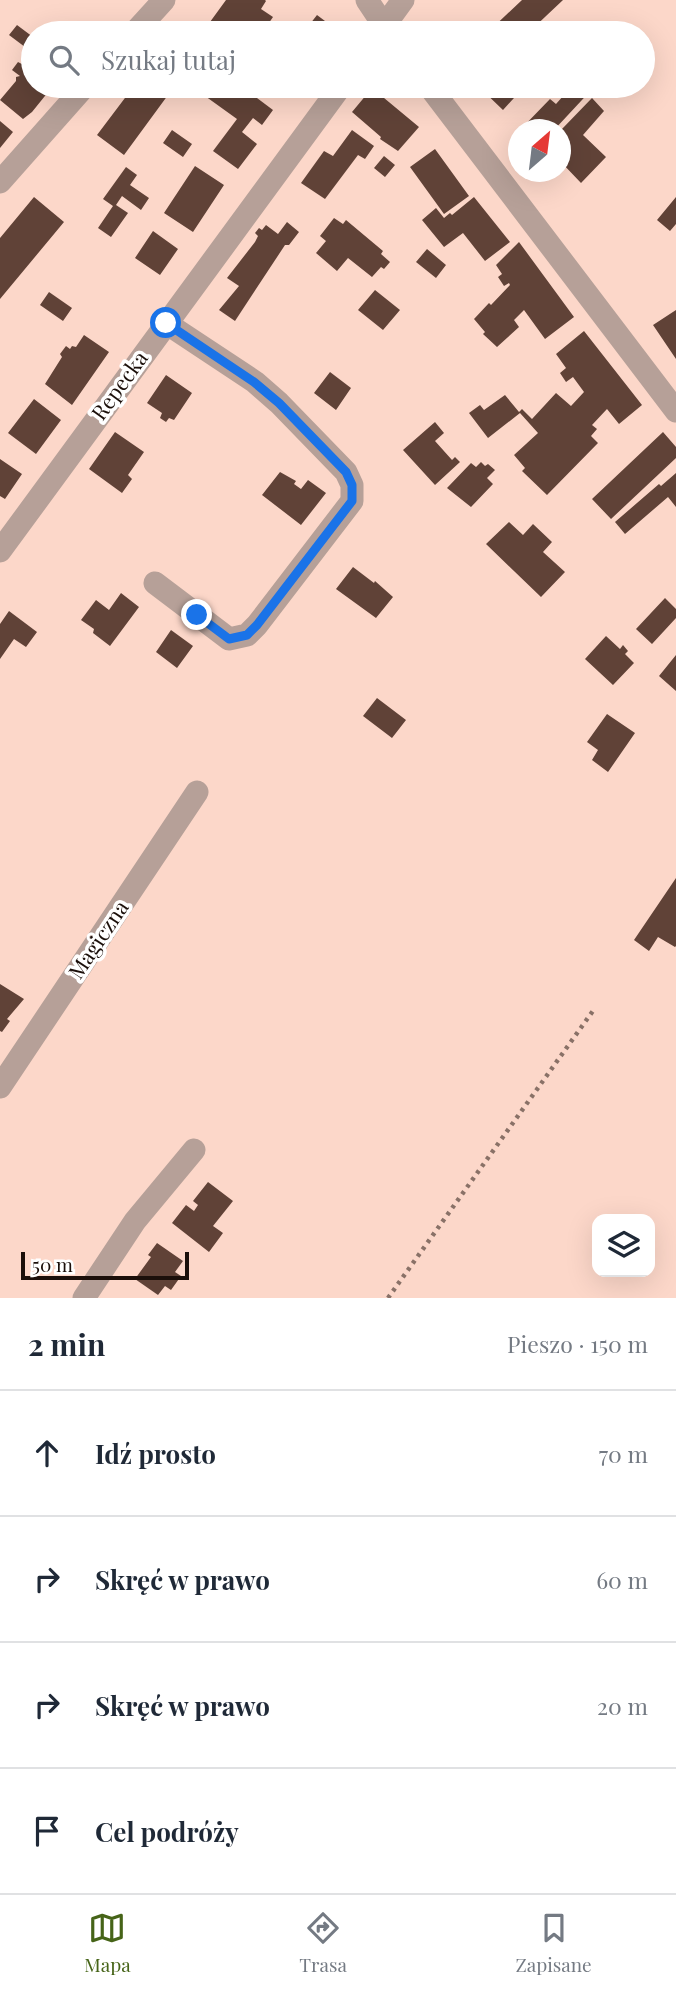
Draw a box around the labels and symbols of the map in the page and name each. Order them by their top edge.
north arrow [508,119,571,182]
route start [150,307,181,338]
street label: Repecka [84,344,153,425]
route end [181,599,212,630]
street label: Magiczna [61,894,134,984]
scale bar [21,1249,189,1281]

